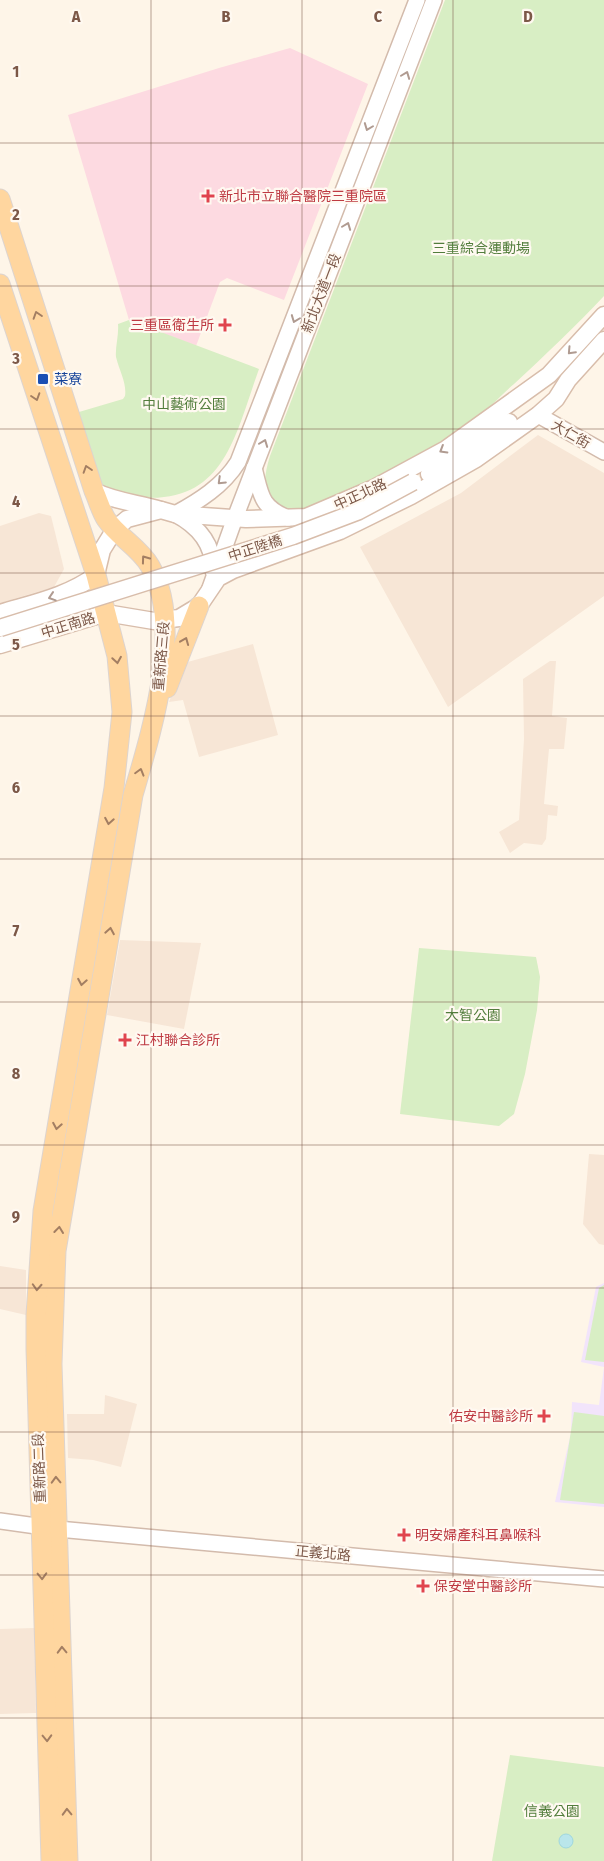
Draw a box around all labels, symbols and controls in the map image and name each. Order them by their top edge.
text: A [71,7,81,26]
text: B [222,7,231,26]
text: C [374,7,383,26]
text: D [523,7,533,26]
text: 1 [13,62,19,81]
one-way arrow [399,71,410,80]
one-way arrow [364,122,374,131]
place label: 新北市立聯合醫院三重院區 [219,188,387,205]
marker: 新北市立聯合醫院三重院區 [201,189,215,203]
text: 2 [11,205,20,224]
one-way arrow [341,223,351,231]
park label: 三重綜合運動場 [432,240,530,257]
street label: 新北大道一段 [298,251,344,335]
one-way arrow [33,311,43,319]
one-way arrow [290,314,300,322]
place label: 三重區衛生所 [130,317,214,334]
marker: 三重區衛生所 [218,318,232,332]
one-way arrow [568,345,577,354]
text: 3 [11,349,20,368]
place label: 菜寮 [54,371,82,388]
marker: 菜寮 [36,372,50,386]
one-way arrow [31,393,41,401]
park label: 中山藝術公園 [142,396,226,413]
street label: 大仁街 [548,417,593,452]
one-way arrow [258,440,268,448]
one-way arrow [439,444,449,453]
one-way arrow [83,466,93,474]
street label: 中正北路 [331,475,389,514]
one-way arrow [218,476,227,485]
text: 4 [12,492,20,511]
street label: 中正陸橋 [226,532,284,565]
one-way arrow [142,555,151,565]
one-way arrow [49,591,57,601]
street label: 中正南路 [39,609,97,642]
street label: 重新路三段 [150,620,173,692]
text: 5 [12,635,20,654]
one-way arrow [179,637,189,646]
one-way arrow [112,656,122,665]
one-way arrow [134,768,144,776]
text: 6 [12,778,20,797]
one-way arrow [104,817,114,826]
text: 7 [13,921,20,940]
one-way arrow [105,927,115,936]
one-way arrow [77,977,87,986]
park label: 大智公園 [445,1007,501,1024]
place label: 江村聯合診所 [136,1032,220,1049]
marker: 江村聯合診所 [118,1033,132,1047]
text: 8 [12,1064,21,1083]
one-way arrow [53,1121,63,1130]
text: 9 [12,1207,20,1226]
one-way arrow [53,1226,63,1235]
one-way arrow [32,1283,43,1291]
place label: 佑安中醫診所 [449,1408,533,1425]
marker: 佑安中醫診所 [537,1409,551,1423]
street label: 重新路二段 [30,1433,49,1503]
one-way arrow [51,1476,61,1484]
place label: 明安婦產科耳鼻喉科 [415,1527,541,1544]
marker: 明安婦產科耳鼻喉科 [397,1528,411,1542]
street label: 正義北路 [294,1543,352,1564]
one-way arrow [37,1572,48,1580]
place label: 保安堂中醫診所 [434,1578,532,1595]
marker: 保安堂中醫診所 [416,1579,430,1593]
one-way arrow [56,1646,67,1654]
one-way arrow [42,1735,52,1743]
park label: 信義公園 [524,1803,580,1820]
one-way arrow [62,1808,72,1816]

